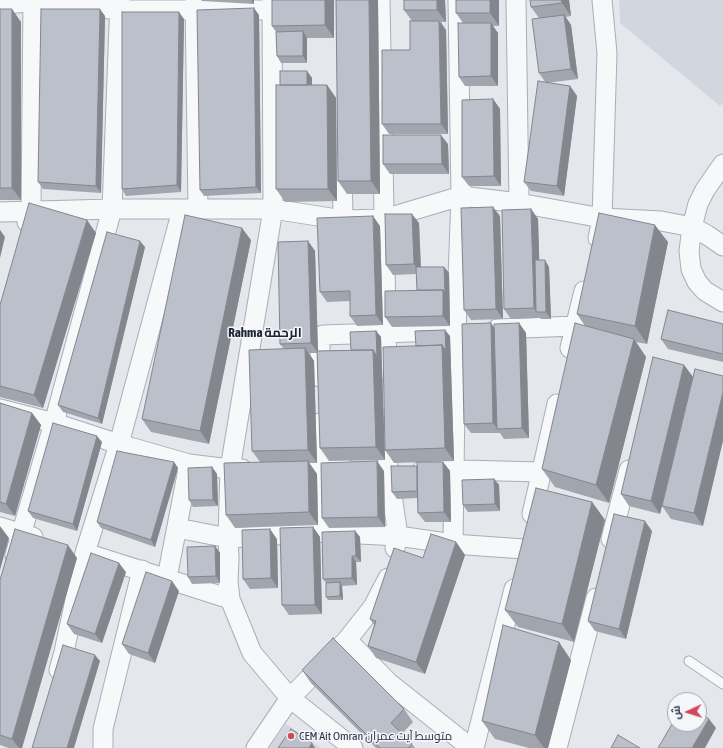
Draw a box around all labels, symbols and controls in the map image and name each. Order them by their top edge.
district label: Rahma الرحمة [228,325,302,341]
north arrow [667,692,707,732]
text: ش [670,705,683,720]
place label: CEM Ait Omran متوسط آيت عمران [299,729,452,743]
marker: CEM Ait Omran متوسط آيت عمران [286,731,296,741]

